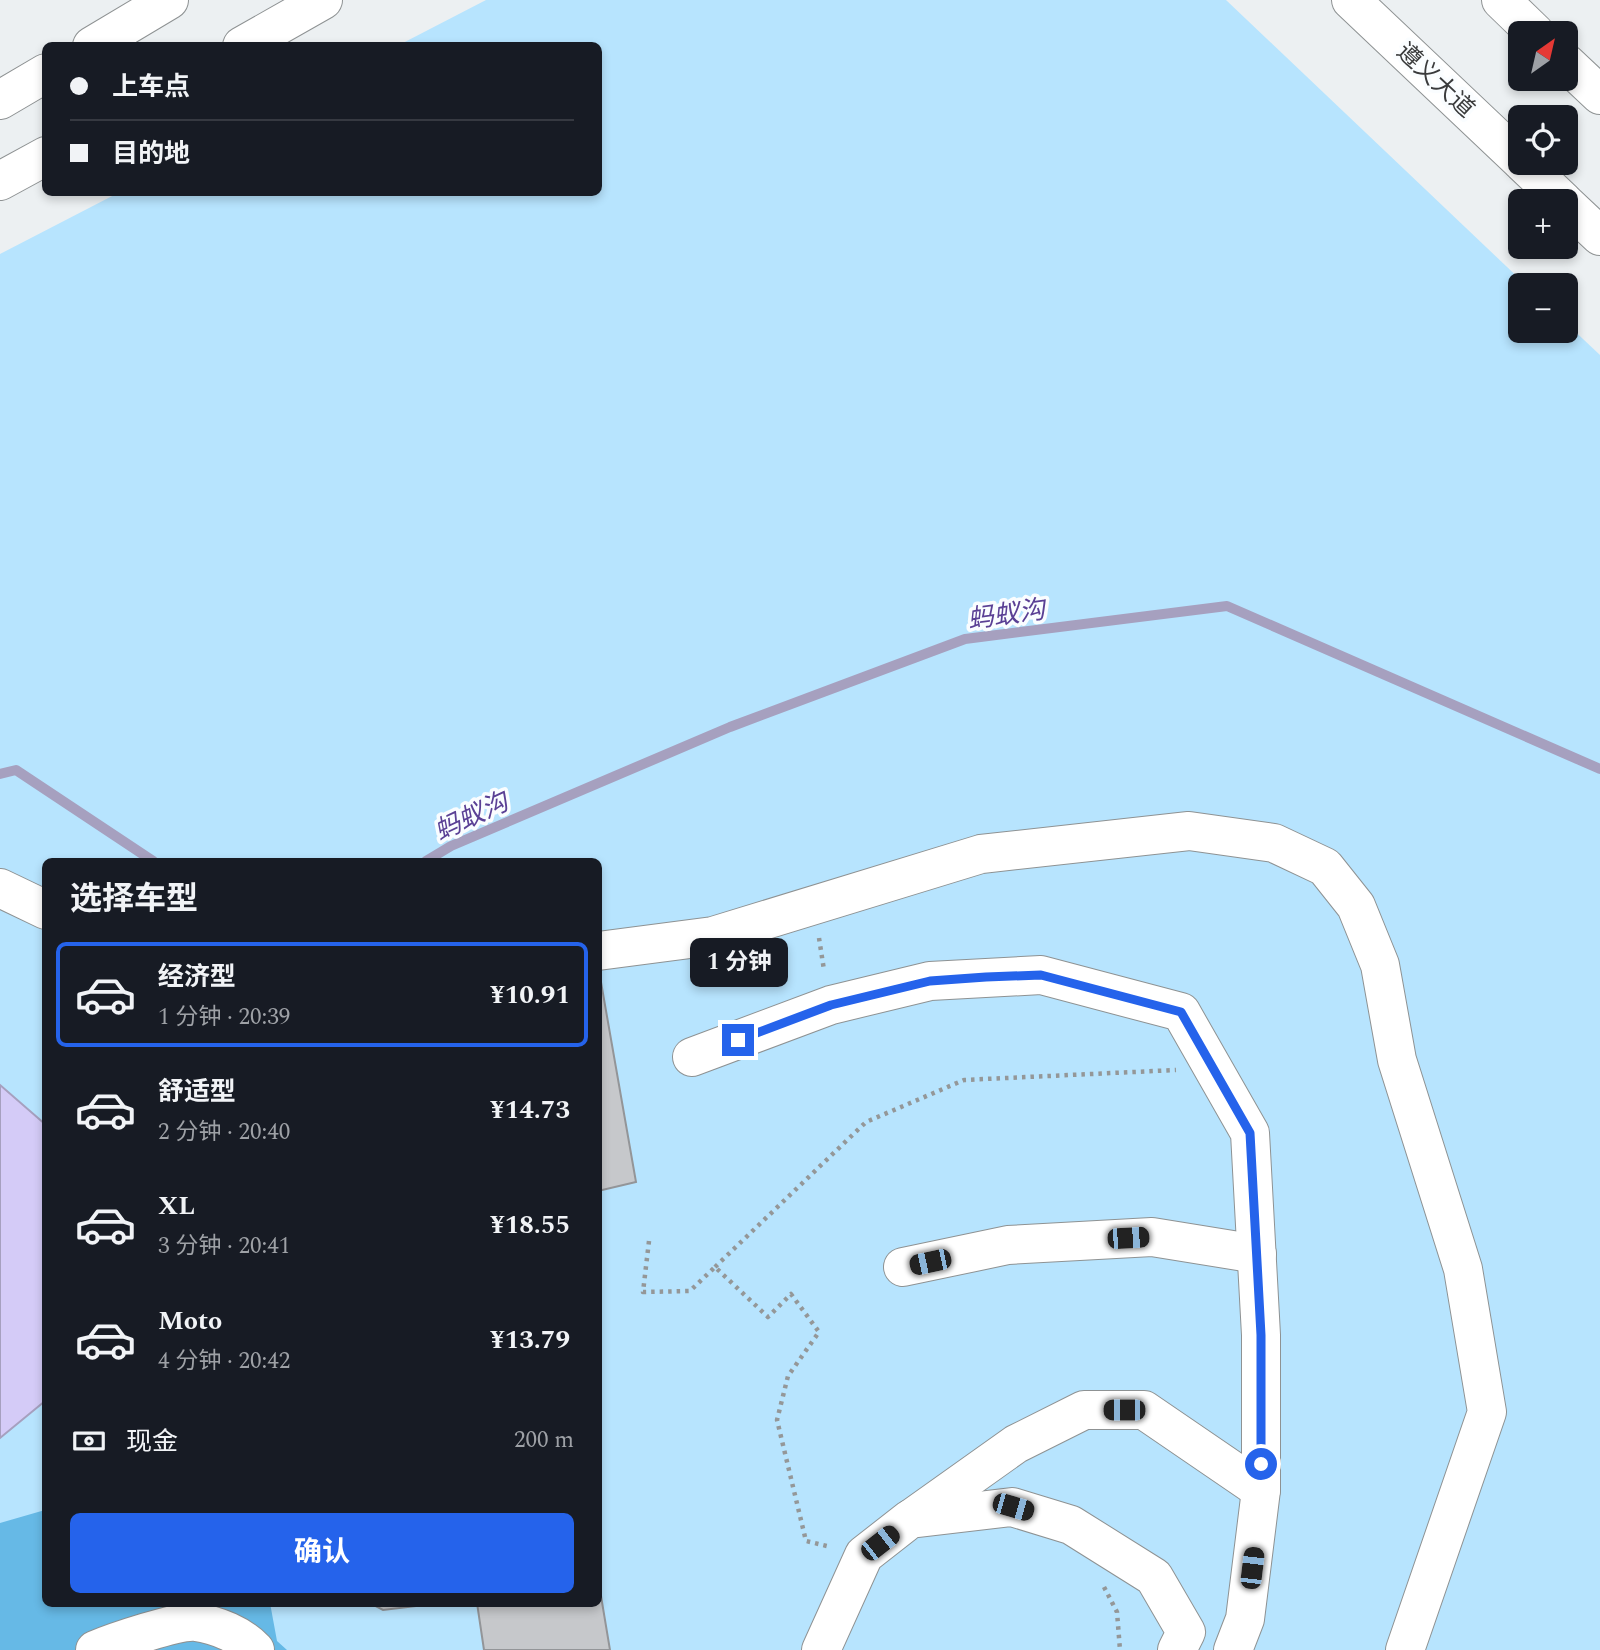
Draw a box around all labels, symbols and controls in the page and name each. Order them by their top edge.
north arrow [1508,21,1578,91]
map controls [1508,21,1578,343]
street label: 遵义大道 [1388,35,1483,127]
text: 上车点 [112,67,190,107]
button: locate [1508,105,1578,175]
text: 目的地 [112,134,190,174]
button: + [1508,189,1578,259]
button: − [1508,273,1578,343]
water label: 蚂蚁沟 [965,589,1051,640]
water label: 蚂蚁沟 [428,781,518,852]
text: 选择车型 [70,875,198,924]
callout: 1 分钟 [689,939,787,988]
text: 1 分钟 [707,945,771,980]
text: 经济型 [158,957,236,997]
icon: car [74,963,137,1026]
text: ¥10.91 [490,975,570,1015]
text: 1 分钟 · 20:39 [158,1000,290,1035]
route end [722,1024,754,1056]
text: 舒适型 [158,1072,236,1112]
icon: car [74,1078,137,1141]
text: ¥14.73 [490,1090,570,1130]
text: 2 分钟 · 20:40 [158,1115,290,1150]
text: XL [158,1186,195,1226]
icon: car [74,1193,137,1256]
text: ¥18.55 [490,1205,570,1245]
car [1107,1226,1150,1250]
text: 3 分钟 · 20:41 [158,1229,290,1264]
car [908,1247,953,1277]
text: Moto [158,1301,222,1341]
icon: car [74,1308,137,1371]
text: ¥13.79 [490,1320,570,1360]
text: 4 分钟 · 20:42 [158,1344,290,1379]
car [1104,1400,1146,1421]
icon: cash [70,1422,108,1460]
text: 现金 [126,1422,178,1462]
text: 200 m [514,1423,574,1458]
route start [1245,1448,1277,1480]
car [990,1491,1037,1523]
button: 确认 [70,1513,574,1593]
car [857,1522,904,1564]
car [1240,1546,1265,1590]

